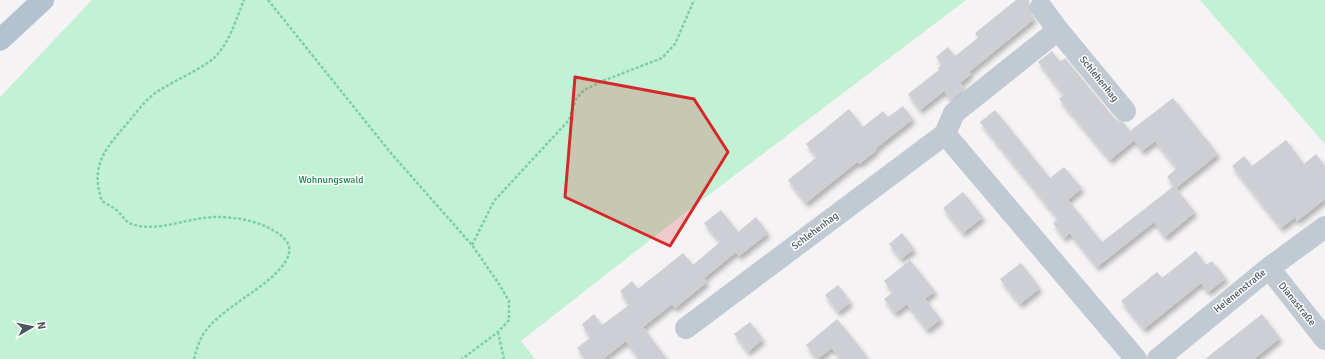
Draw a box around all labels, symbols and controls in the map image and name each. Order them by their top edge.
street label: Schlehenhag [1077,54,1121,104]
park label: Wohnungswald [298,174,364,186]
street label: Schlehenhag [789,210,841,252]
street label: Helenenstraße [1212,266,1268,316]
street label: Dianastraße [1276,280,1318,328]
north arrow [12,307,52,347]
text: N [34,321,48,330]

